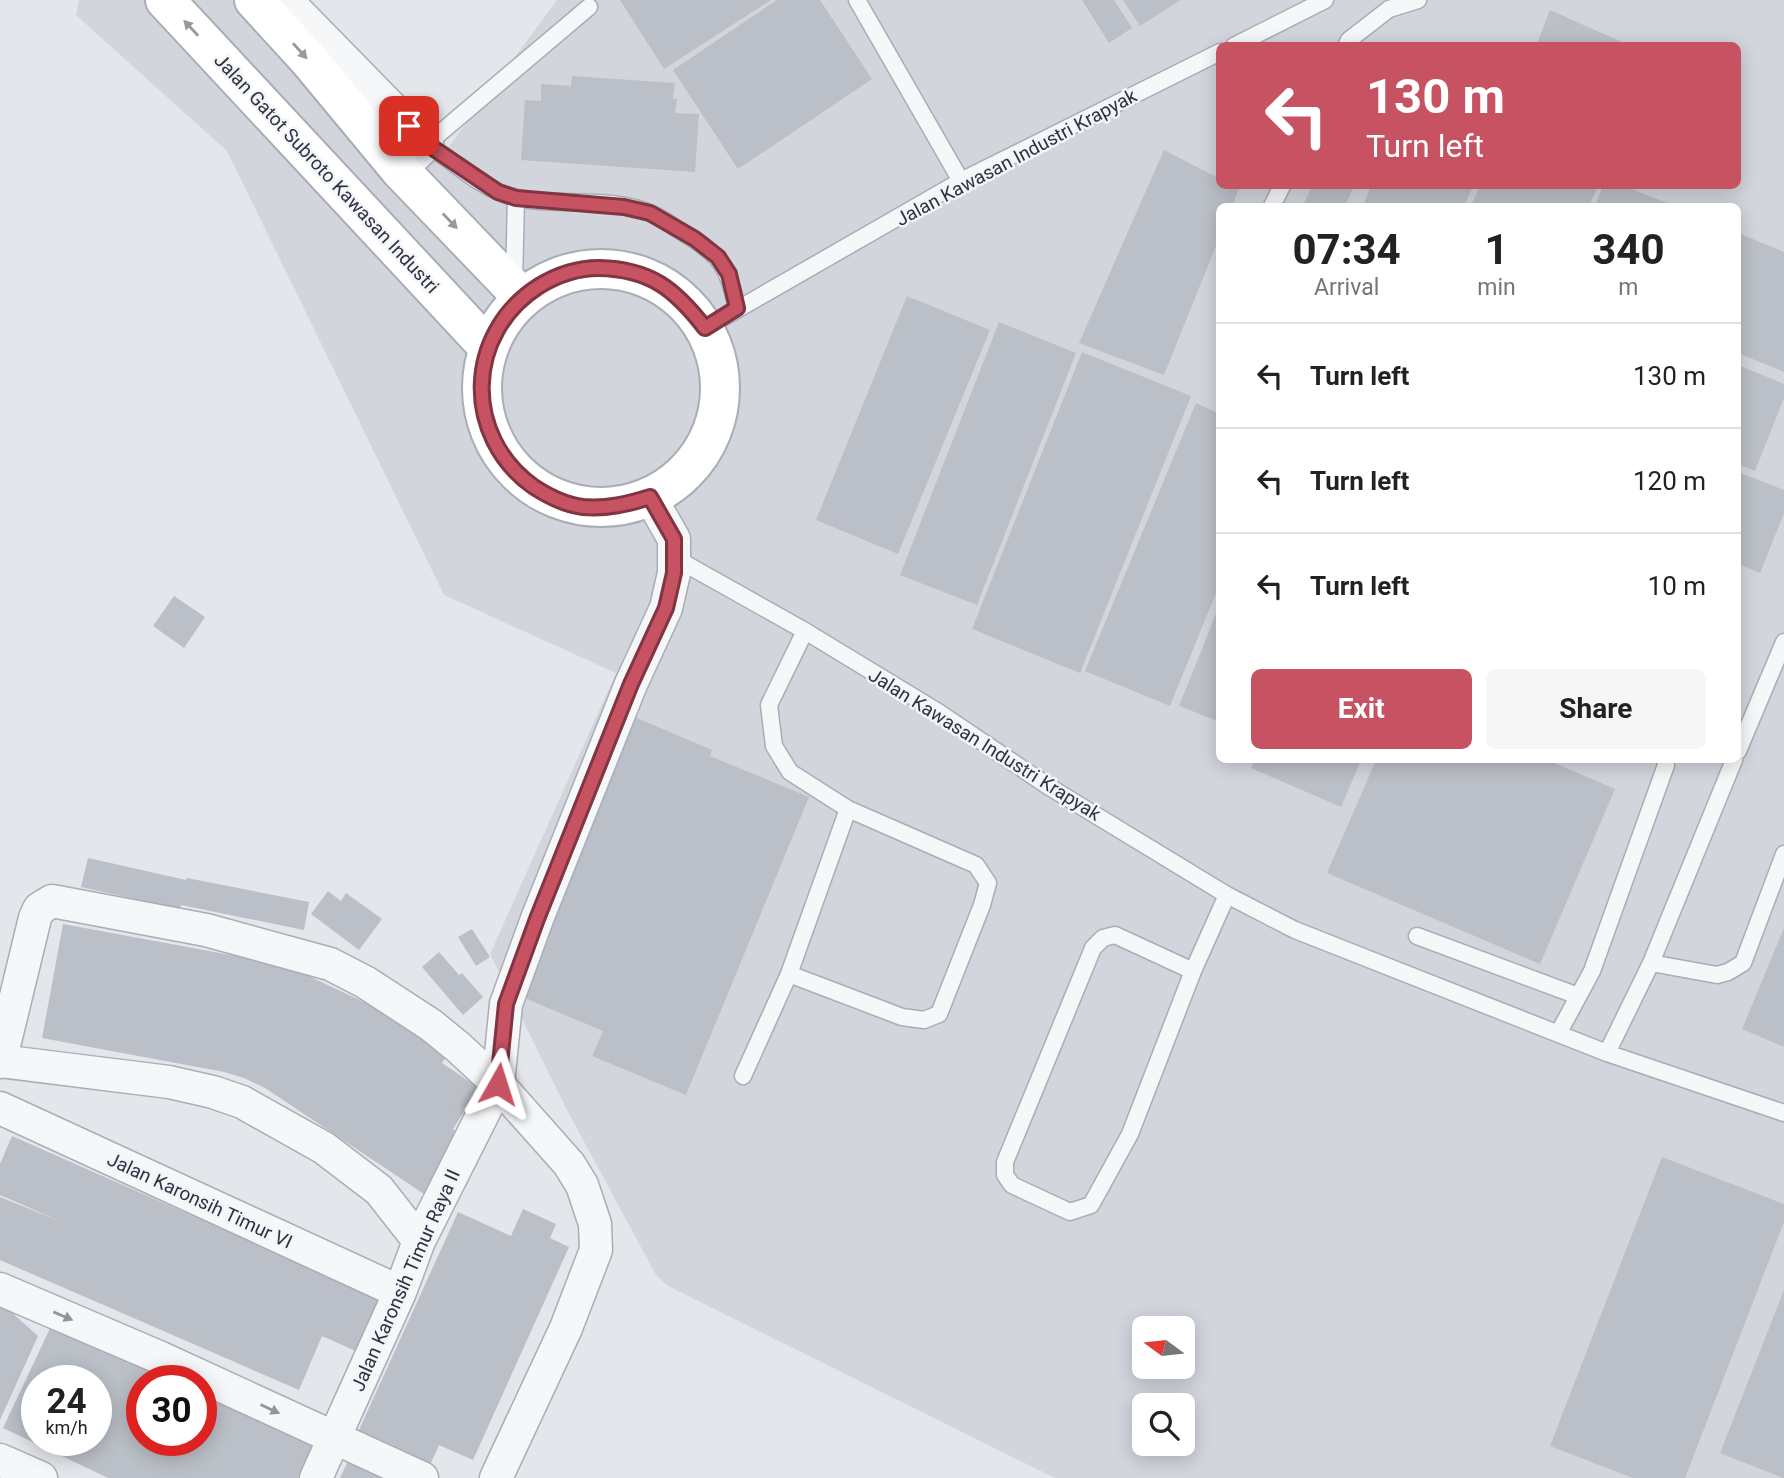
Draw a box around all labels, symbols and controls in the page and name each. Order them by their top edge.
one-way arrow [184,20,200,37]
one-way arrow [292,42,308,60]
street label: Jalan Gatot Subroto Kawasan Industri [209,49,444,298]
text: 130 m [1366,68,1505,125]
icon: left [1251,70,1342,161]
street label: Jalan Kawasan Industri Krapyak [892,84,1141,231]
pin [379,96,439,156]
icon: arrive [390,107,428,145]
text: Turn left [1366,127,1484,165]
one-way arrow [442,212,458,229]
text: 07:34 [1293,225,1401,274]
text: 1 [1484,225,1509,274]
text: 340 [1592,225,1665,274]
text: Arrival [1314,274,1379,301]
text: min [1477,274,1516,301]
text: m [1618,274,1638,301]
icon: left [1251,357,1289,395]
text: Turn left [1310,361,1409,391]
text: 130 m [1633,361,1706,391]
icon: left [1251,462,1289,500]
text: Turn left [1310,466,1409,496]
text: 120 m [1633,466,1706,496]
icon: left [1251,567,1289,605]
text: Turn left [1310,571,1409,601]
text: 10 m [1648,571,1706,601]
street label: Jalan Kawasan Industri Krapyak [864,663,1105,826]
button: Exit [1251,669,1472,749]
button: Share [1486,669,1706,749]
position arrow [461,1047,535,1121]
street label: Jalan Karonsih Timur VI [104,1147,296,1253]
street label: Jalan Karonsih Timur Raya II [346,1166,465,1395]
one-way arrow [53,1310,74,1321]
north arrow [1132,1316,1195,1379]
map controls [1132,1316,1195,1456]
speed limit sign: 30 [126,1365,217,1456]
text: 24 [46,1381,87,1422]
button: search [1132,1393,1195,1456]
one-way arrow [260,1403,280,1415]
text: km/h [45,1417,88,1438]

